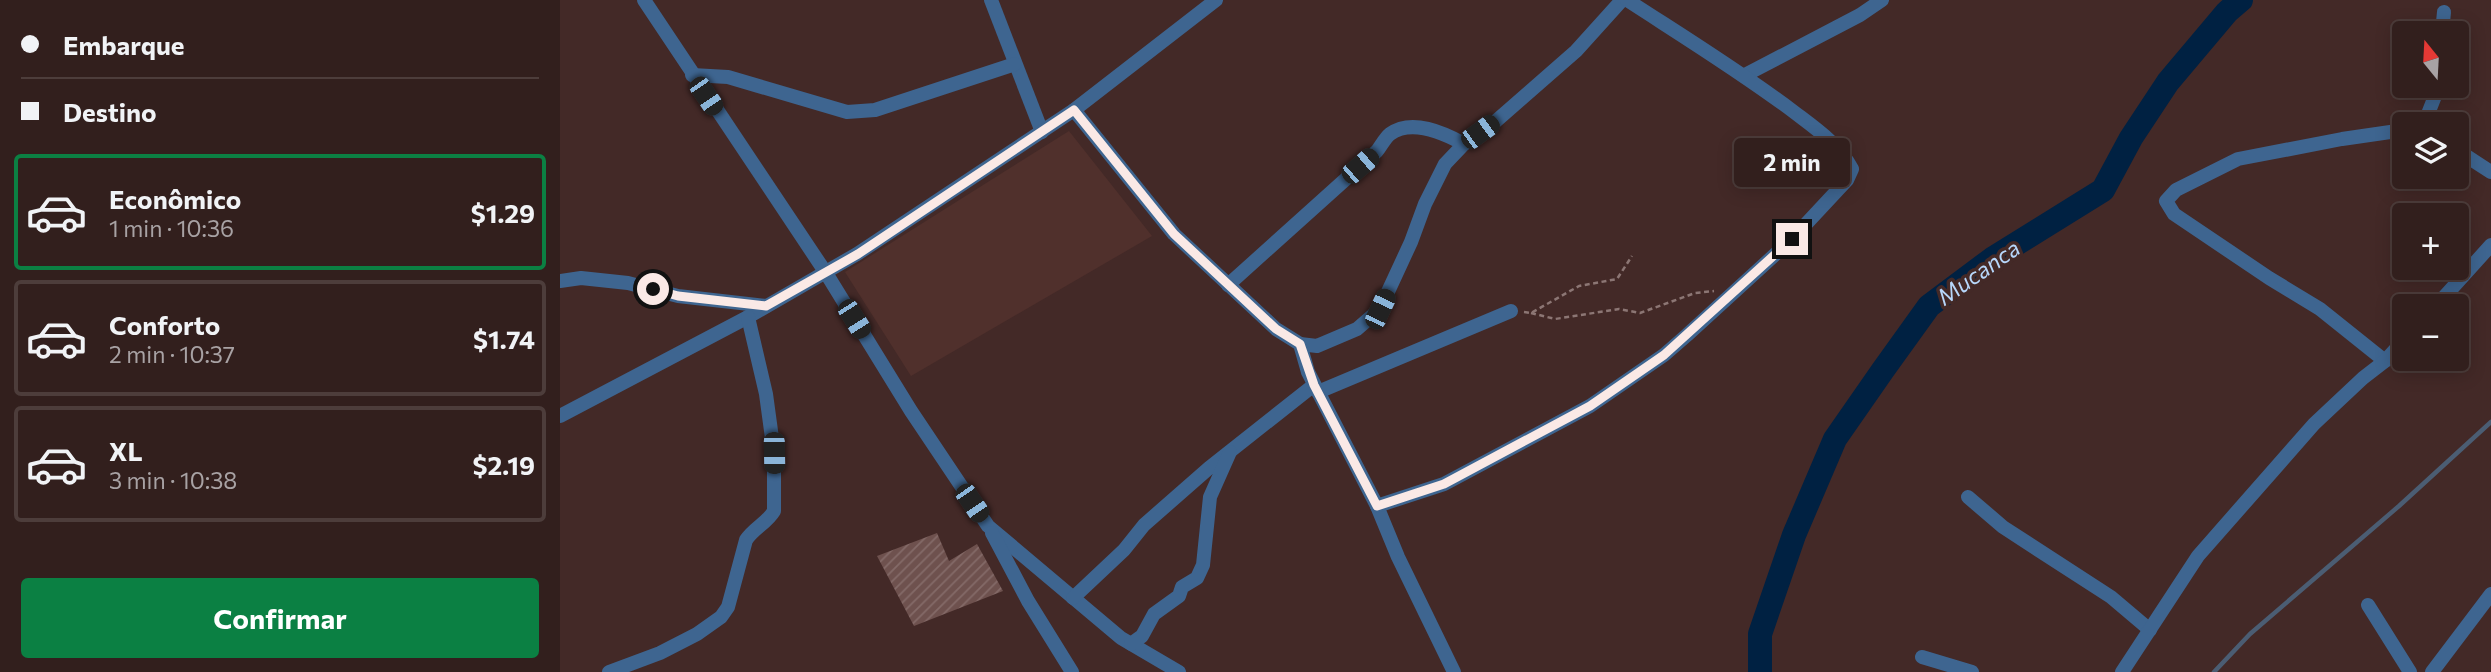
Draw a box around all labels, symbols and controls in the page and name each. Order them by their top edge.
north arrow [2392,21,2469,98]
map controls [2392,21,2469,371]
text: Embarque [63,29,184,60]
car [686,73,727,119]
text: Destino [63,96,157,127]
car [1457,111,1504,153]
button: layers [2392,112,2469,189]
callout: 2 min [1734,138,1850,187]
car [1338,144,1383,188]
text: 2 min [1763,148,1821,176]
icon: car [25,181,88,244]
text: Econômico [109,183,241,214]
text: $1.29 [471,197,535,228]
button: + [2392,203,2469,280]
text: 1 min · 10:36 [109,214,234,242]
route end [1776,223,1808,255]
water label: Mucanca [1931,233,2025,311]
route start [637,273,669,305]
car [1362,286,1399,332]
button: − [2392,294,2469,371]
car [834,296,875,342]
icon: car [25,307,88,370]
text: Conforto [109,309,220,340]
text: $1.74 [473,323,535,354]
text: 2 min · 10:37 [109,340,235,368]
car [764,432,785,474]
icon: car [25,433,88,496]
text: XL [109,435,143,466]
text: $2.19 [473,449,535,480]
text: 3 min · 10:38 [109,466,237,494]
car [952,480,993,526]
button: Confirmar [21,578,539,658]

